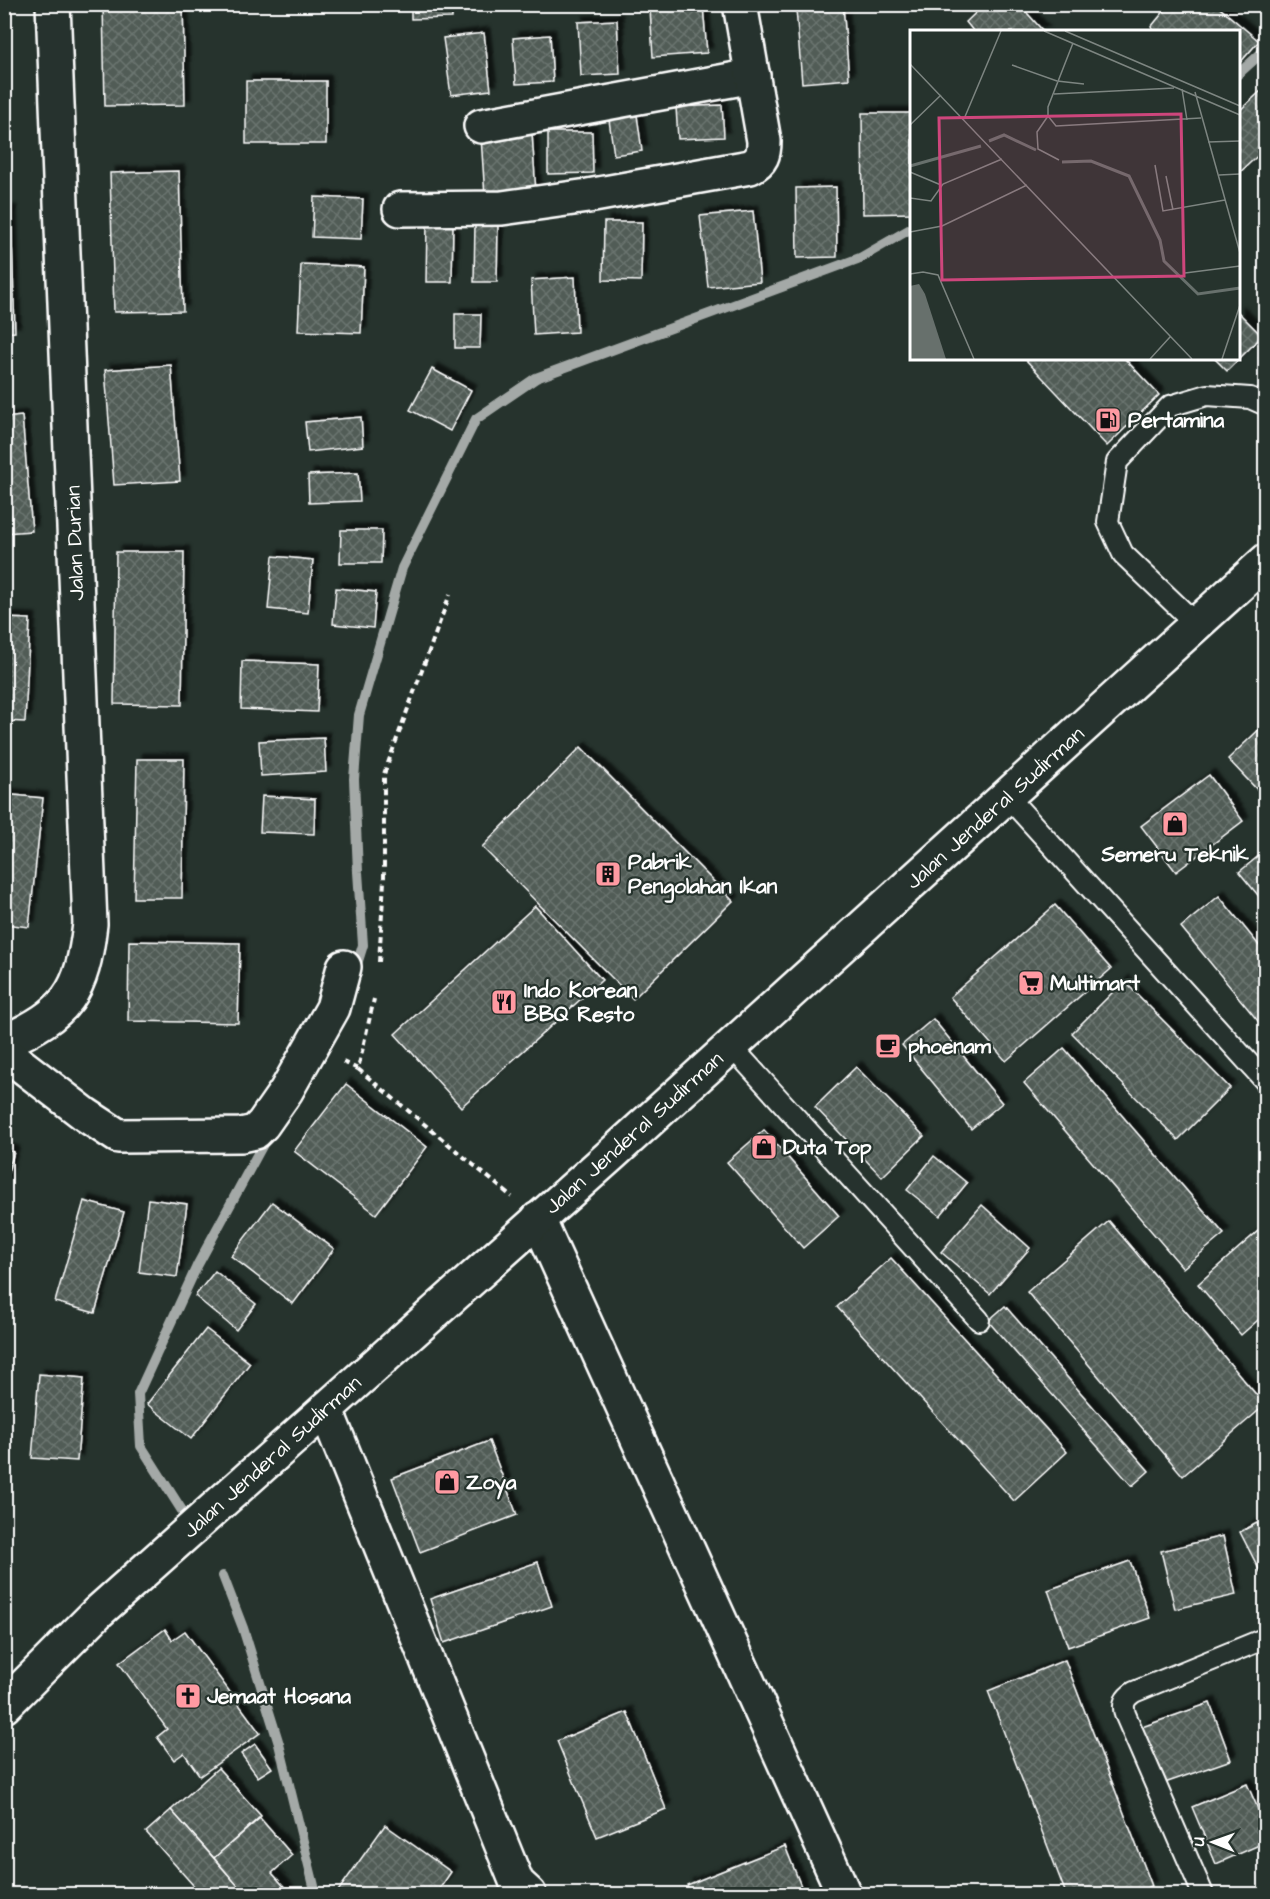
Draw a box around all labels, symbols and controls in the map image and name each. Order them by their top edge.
inset map [910,30,1240,360]
fuel station icon: Pertamina [1093,405,1123,435]
place label: Pertamina [1128,406,1225,435]
street label: Jalan Durian [59,485,91,601]
street label: Jalan Jenderal Sudirman [899,720,1091,896]
shop icon: Semeru Teknik [1160,809,1190,839]
place label: Semeru Teknik [1100,840,1249,869]
place label: Pabrik Pengolahan Ikan [628,848,778,903]
building icon: Pabrik Pengolahan Ikan [593,859,623,889]
supermarket icon: Multimart [1016,968,1046,998]
place label: Multimart [1050,969,1141,998]
place label: Indo Korean BBQ Resto [524,976,638,1029]
restaurant icon: Indo Korean BBQ Resto [489,987,519,1017]
cafe icon: phoenam [873,1031,903,1061]
place label: phoenam [908,1032,991,1062]
street label: Jalan Jenderal Sudirman [538,1045,730,1221]
shop icon: Duta Top [749,1132,779,1162]
place label: Duta Top [783,1133,872,1163]
street label: Jalan Jenderal Sudirman [176,1369,368,1545]
shop icon: Zoya [432,1467,462,1497]
place label: Zoya [466,1468,517,1500]
church icon: Jemaat Hosana [173,1681,203,1711]
place label: Jemaat Hosana [206,1682,351,1711]
north arrow [1183,1812,1243,1872]
text: U [1188,1837,1210,1846]

